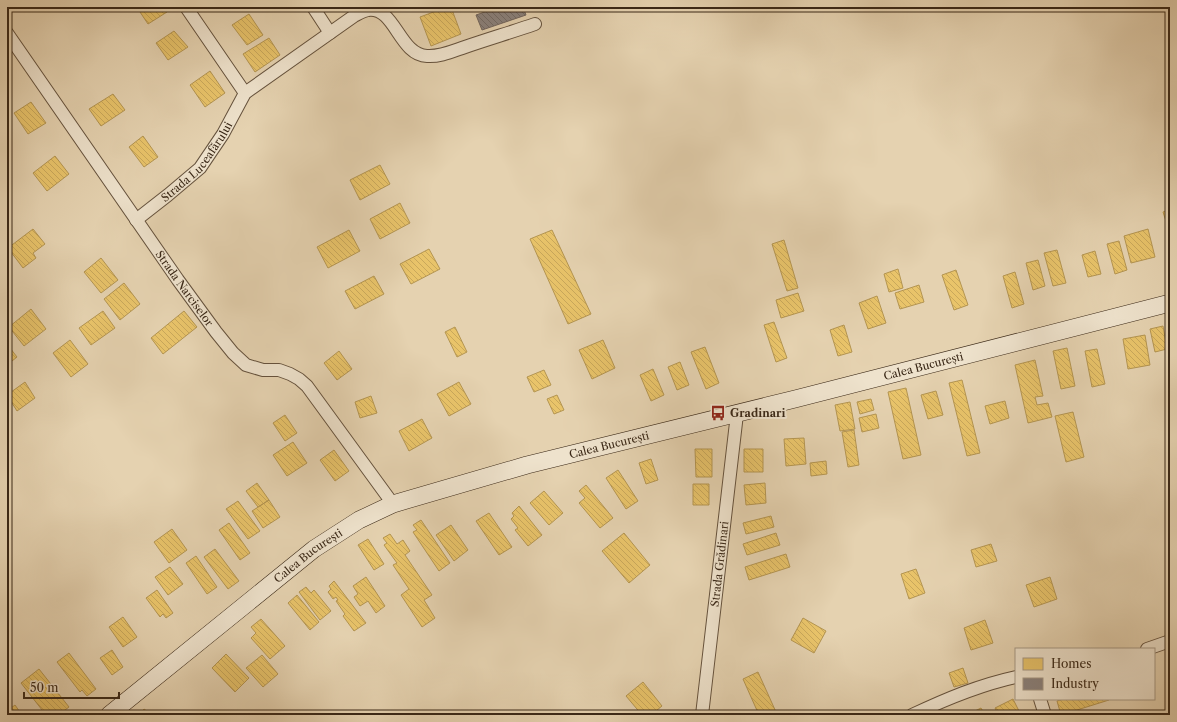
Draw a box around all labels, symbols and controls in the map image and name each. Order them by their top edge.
street label: Strada Luceafărului [158,119,236,205]
street label: Strada Narciselor [153,248,217,329]
street label: Calea București [882,349,965,383]
bus stop icon: Gradinari [709,404,727,422]
place label: Gradinari [730,406,786,420]
street label: Calea București [568,428,651,461]
street label: Strada Grădinari [708,520,732,608]
street label: Calea București [271,525,345,586]
legend [1015,648,1155,700]
text: Homes [1051,656,1091,671]
scale bar [24,674,119,700]
text: Industry [1051,676,1099,691]
text: 50 m [30,680,59,695]

